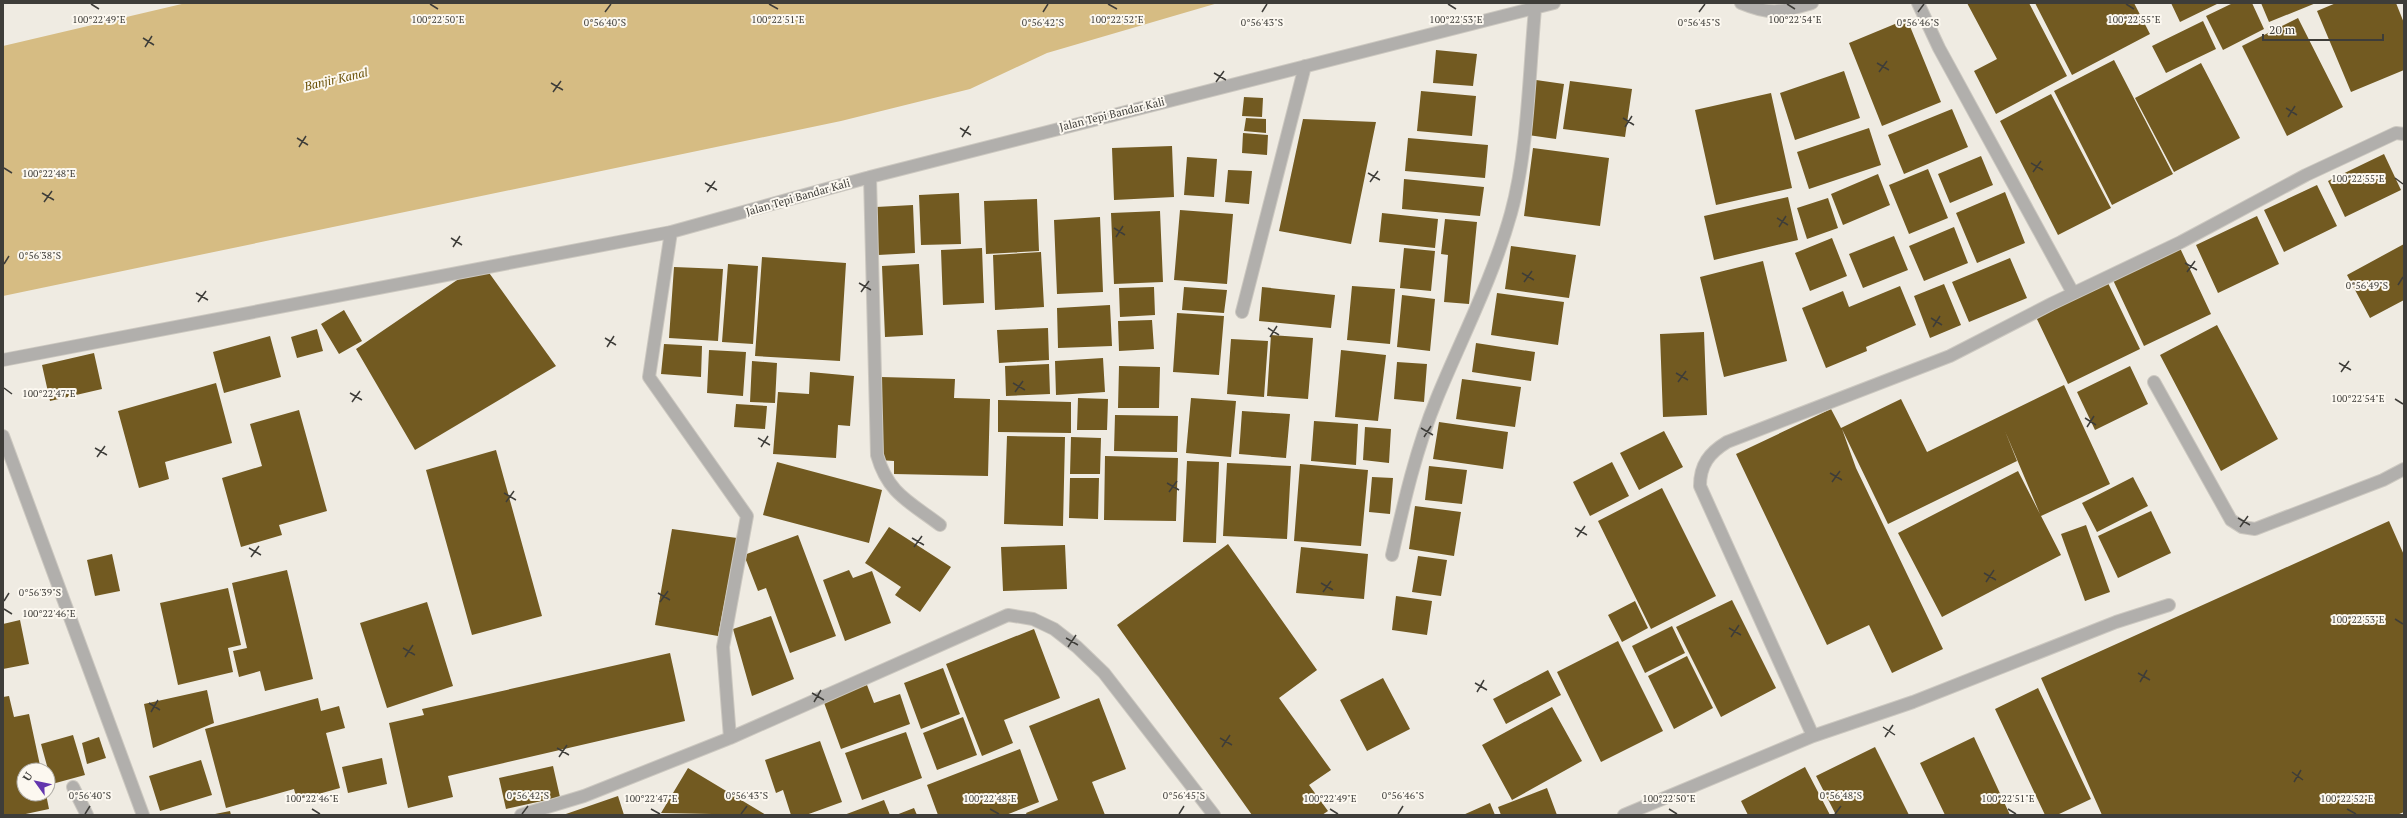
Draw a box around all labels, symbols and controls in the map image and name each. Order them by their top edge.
text: 100°22'49"E [72,13,126,26]
text: 100°22'50"E [411,13,465,26]
text: 100°22'51"E [751,13,805,26]
text: 100°22'52"E [1090,13,1144,26]
text: 100°22'53"E [1429,13,1483,26]
text: 100°22'54"E [1768,13,1822,26]
text: 100°22'55"E [2107,13,2161,26]
text: 0°56'40"S [584,16,626,29]
text: 0°56'42"S [1022,16,1064,29]
text: 0°56'43"S [1241,16,1283,29]
text: 0°56'45"S [1678,16,1720,29]
text: 0°56'46"S [1897,16,1939,29]
scale bar [2263,16,2383,42]
text: 20 m [2269,22,2296,37]
water label: Banjir Kanal [302,64,370,94]
street label: Jalan Tepi Bandar Kali [1058,94,1166,134]
text: 100°22'48"E [22,167,76,180]
text: 100°22'55"E [2331,172,2385,185]
street label: Jalan Tepi Bandar Kali [744,175,852,219]
text: 0°56'38"S [19,249,61,262]
text: 0°56'49"S [2346,279,2388,292]
text: 100°22'47"E [22,387,76,400]
text: 100°22'54"E [2331,392,2385,405]
text: 0°56'39"S [19,586,61,599]
text: 100°22'46"E [22,607,76,620]
text: 100°22'53"E [2331,613,2385,626]
north arrow [16,762,56,802]
text: U [20,769,36,784]
text: 0°56'40"S [69,789,111,802]
text: 0°56'42"S [507,789,549,802]
text: 0°56'43"S [726,789,768,802]
text: 0°56'45"S [1163,789,1205,802]
text: 0°56'46"S [1382,789,1424,802]
text: 0°56'48"S [1820,789,1862,802]
text: 100°22'46"E [285,792,339,805]
text: 100°22'47"E [624,792,678,805]
text: 100°22'48"E [963,792,1017,805]
text: 100°22'49"E [1303,792,1357,805]
text: 100°22'50"E [1642,792,1696,805]
text: 100°22'51"E [1981,792,2035,805]
text: 100°22'52"E [2320,792,2374,805]

